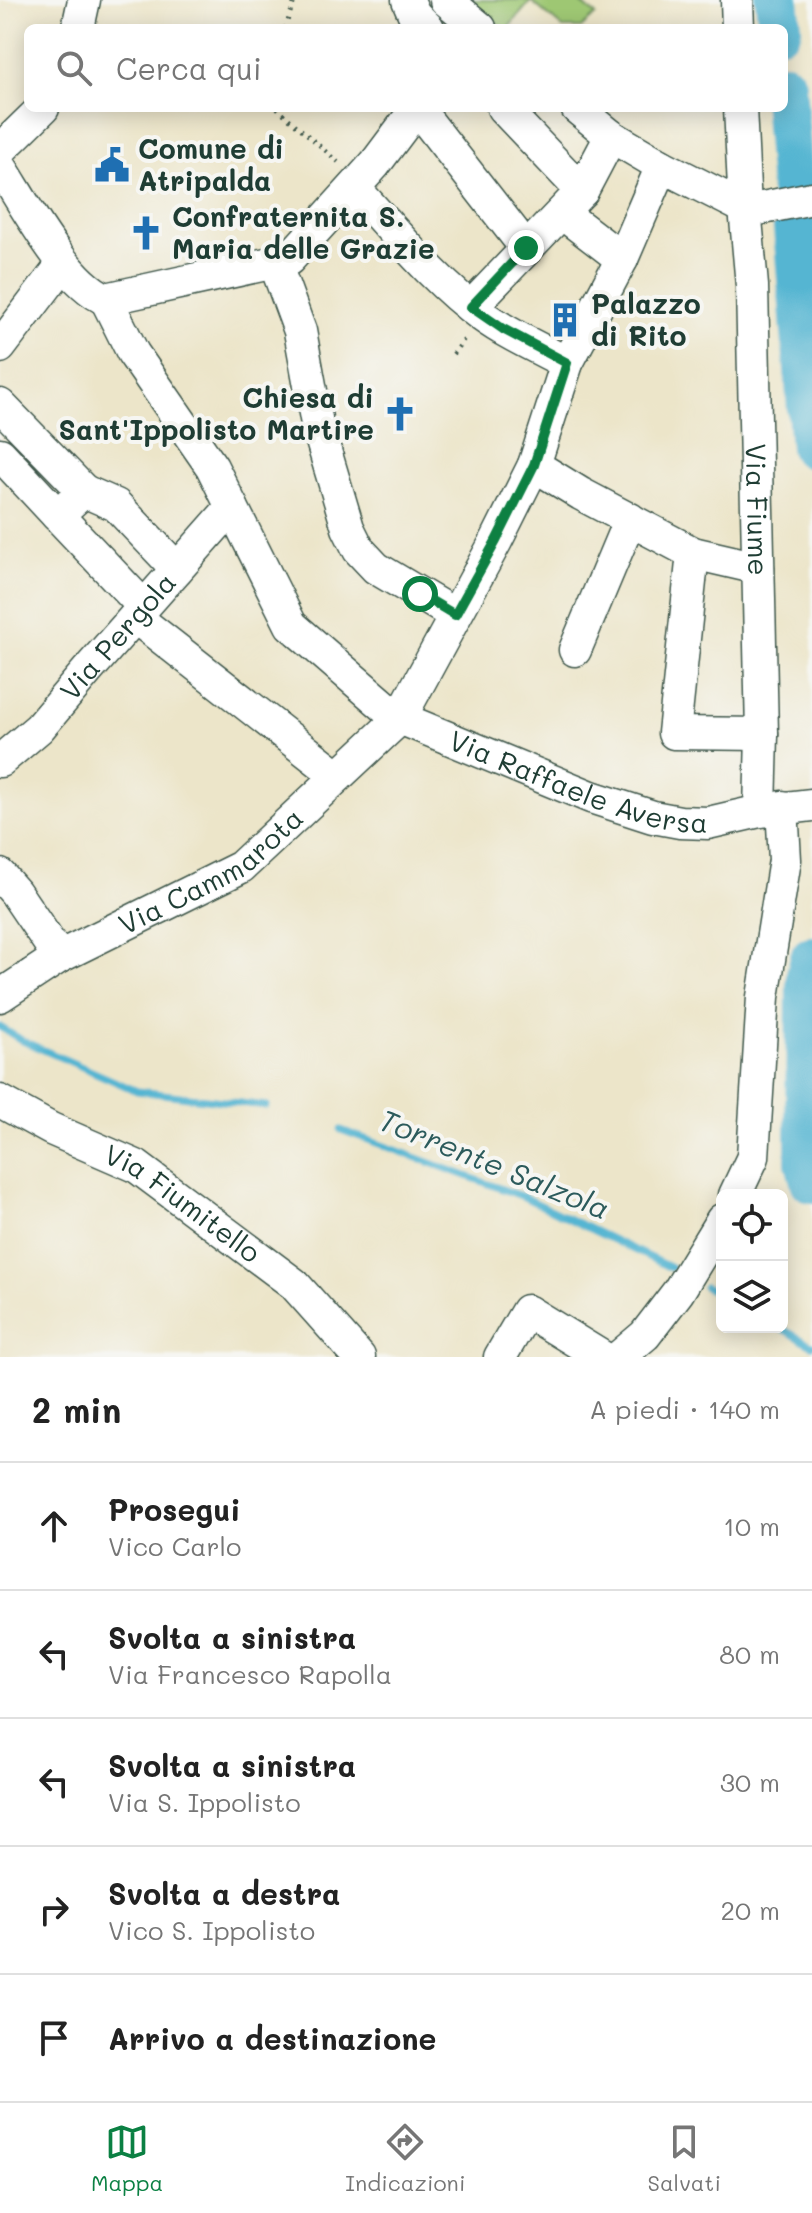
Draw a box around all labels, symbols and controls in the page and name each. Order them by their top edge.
search box [24,24,788,112]
icon: search [52,46,96,90]
text: Cerca qui [116,48,262,88]
place label: Comune di Atripalda [138,130,284,198]
public building icon: Comune di Atripalda [93,146,131,184]
place label: Confraternita S. Maria delle Grazie [172,198,435,266]
church icon: Confraternita S. Maria delle Grazie [127,214,165,252]
route end [508,230,544,266]
place label: Palazzo di Rito [591,285,701,353]
building icon: Palazzo di Rito [546,301,584,339]
place label: Chiesa di Sant'Ippolisto Martire [58,379,374,447]
church icon: Chiesa di Sant'Ippolisto Martire [381,395,419,433]
street label: Via Fiume [739,443,777,576]
street label: Via Pergola [51,564,183,707]
route start [402,576,438,612]
street label: Via Raffaele Aversa [444,721,708,840]
street label: Via Cammarota [112,799,310,942]
water label: Torrente Salzola [374,1099,616,1228]
street label: Via Fiumitello [99,1135,268,1270]
map controls [716,1189,788,1333]
button: locate [716,1189,788,1261]
button: layers [716,1261,788,1333]
text: 2 min [32,1387,121,1432]
text: A piedi · 140 m [589,1392,780,1426]
text: Prosegui [108,1489,241,1529]
icon: ahead [32,1504,76,1548]
text: 10 m [723,1509,780,1543]
text: Vico Carlo [108,1529,241,1563]
text: Svolta a sinistra [108,1617,356,1657]
icon: left [32,1632,76,1676]
text: 80 m [719,1637,780,1671]
text: Via Francesco Rapolla [108,1657,392,1691]
text: Svolta a sinistra [108,1745,356,1785]
icon: left [32,1760,76,1804]
text: 30 m [720,1765,780,1799]
text: Via S. Ippolisto [108,1785,301,1819]
text: Svolta a destra [108,1873,340,1913]
icon: right [32,1888,76,1932]
text: 20 m [720,1893,780,1927]
text: Vico S. Ippolisto [108,1913,315,1947]
icon: arrive [32,2016,76,2060]
text: Arrivo a destinazione [108,2018,436,2058]
tab: Mappa [91,2120,163,2197]
tab: Indicazioni [345,2120,465,2197]
tab: Salvati [648,2120,721,2197]

